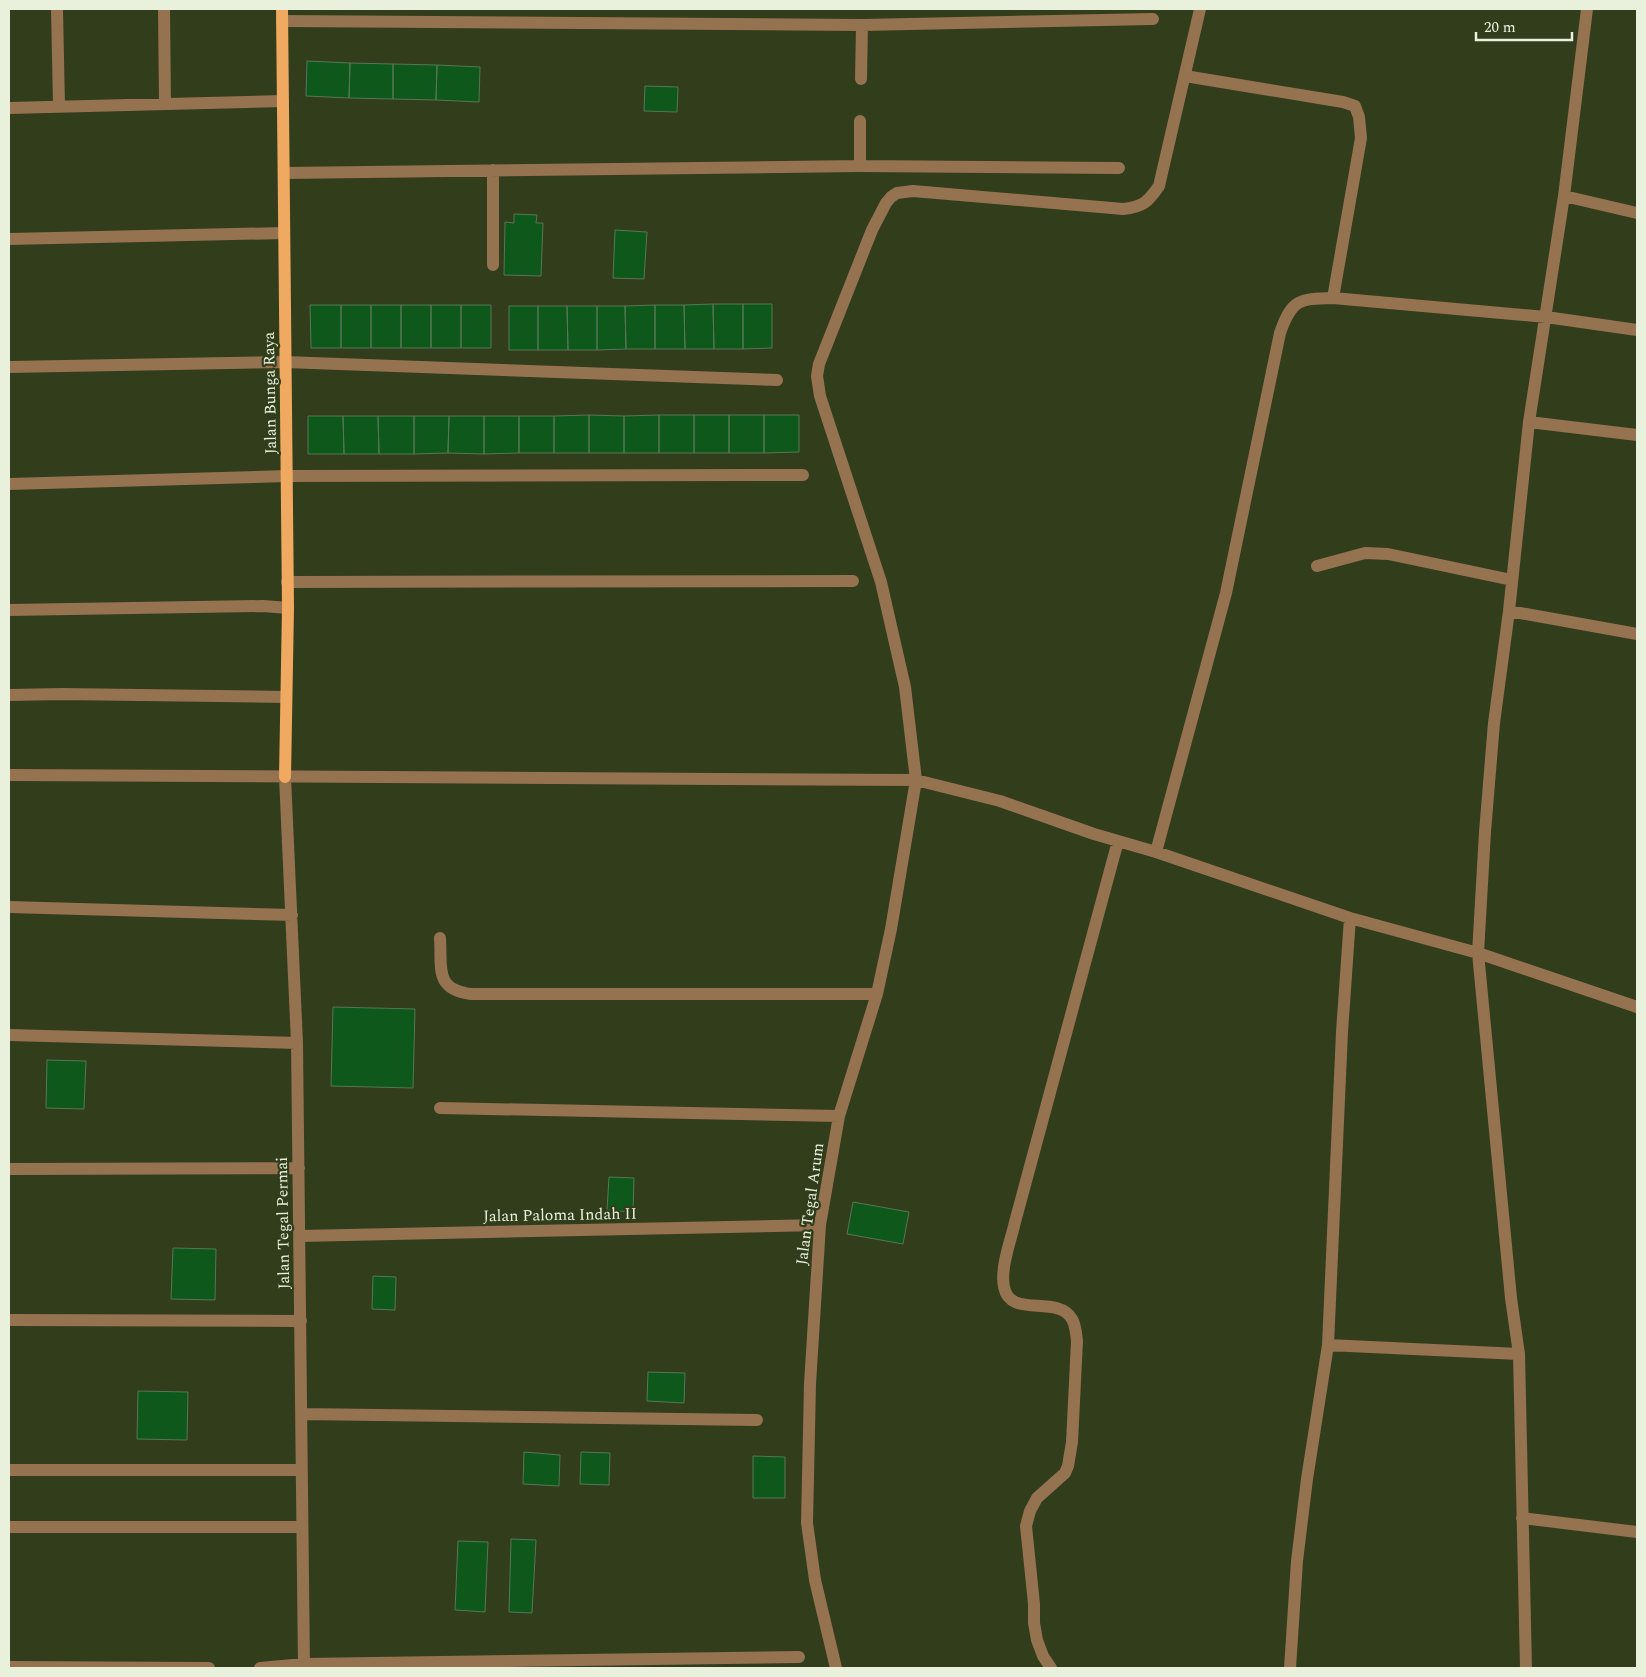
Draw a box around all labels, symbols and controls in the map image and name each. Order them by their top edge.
scale bar [1476,10,1572,42]
text: 20 m [1484,16,1516,39]
street label: Jalan Bunga Raya [257,331,283,454]
street label: Jalan Tegal Arum [790,1141,830,1267]
street label: Jalan Tegal Permai [270,1157,296,1289]
street label: Jalan Paloma Indah II [483,1202,637,1228]

